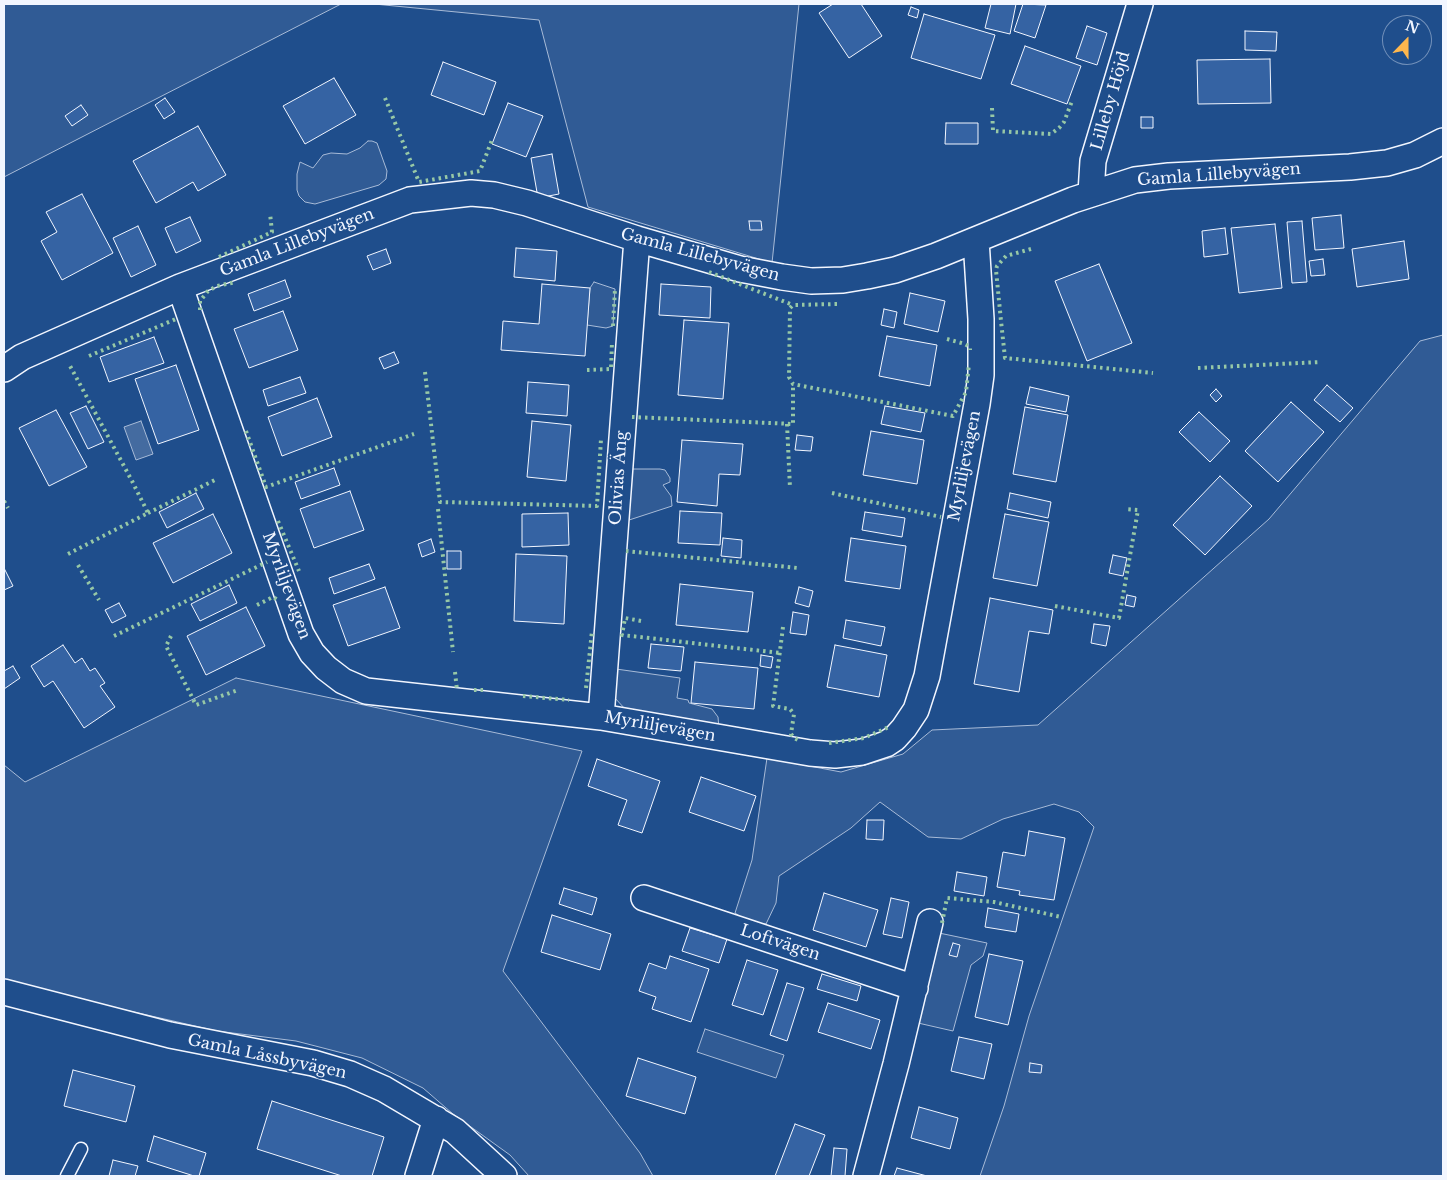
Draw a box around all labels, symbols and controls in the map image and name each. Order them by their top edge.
north arrow [1382,15,1432,65]
text: N [1403,16,1422,38]
street label: Lilleby Höjd [1088,49,1134,153]
street label: Gamla Lillebyvägen [1137,160,1301,190]
street label: Gamla Lillebyvägen [217,205,377,281]
street label: Gamla Lillebyvägen [618,225,782,285]
street label: Myrliljevägen [945,409,985,523]
street label: Olivias Äng [606,430,632,526]
street label: Myrliljevägen [258,530,314,642]
street label: Myrliljevägen [603,708,717,746]
street label: Loftvägen [738,921,822,965]
street label: Gamla Låssbyvägen [186,1031,348,1083]

